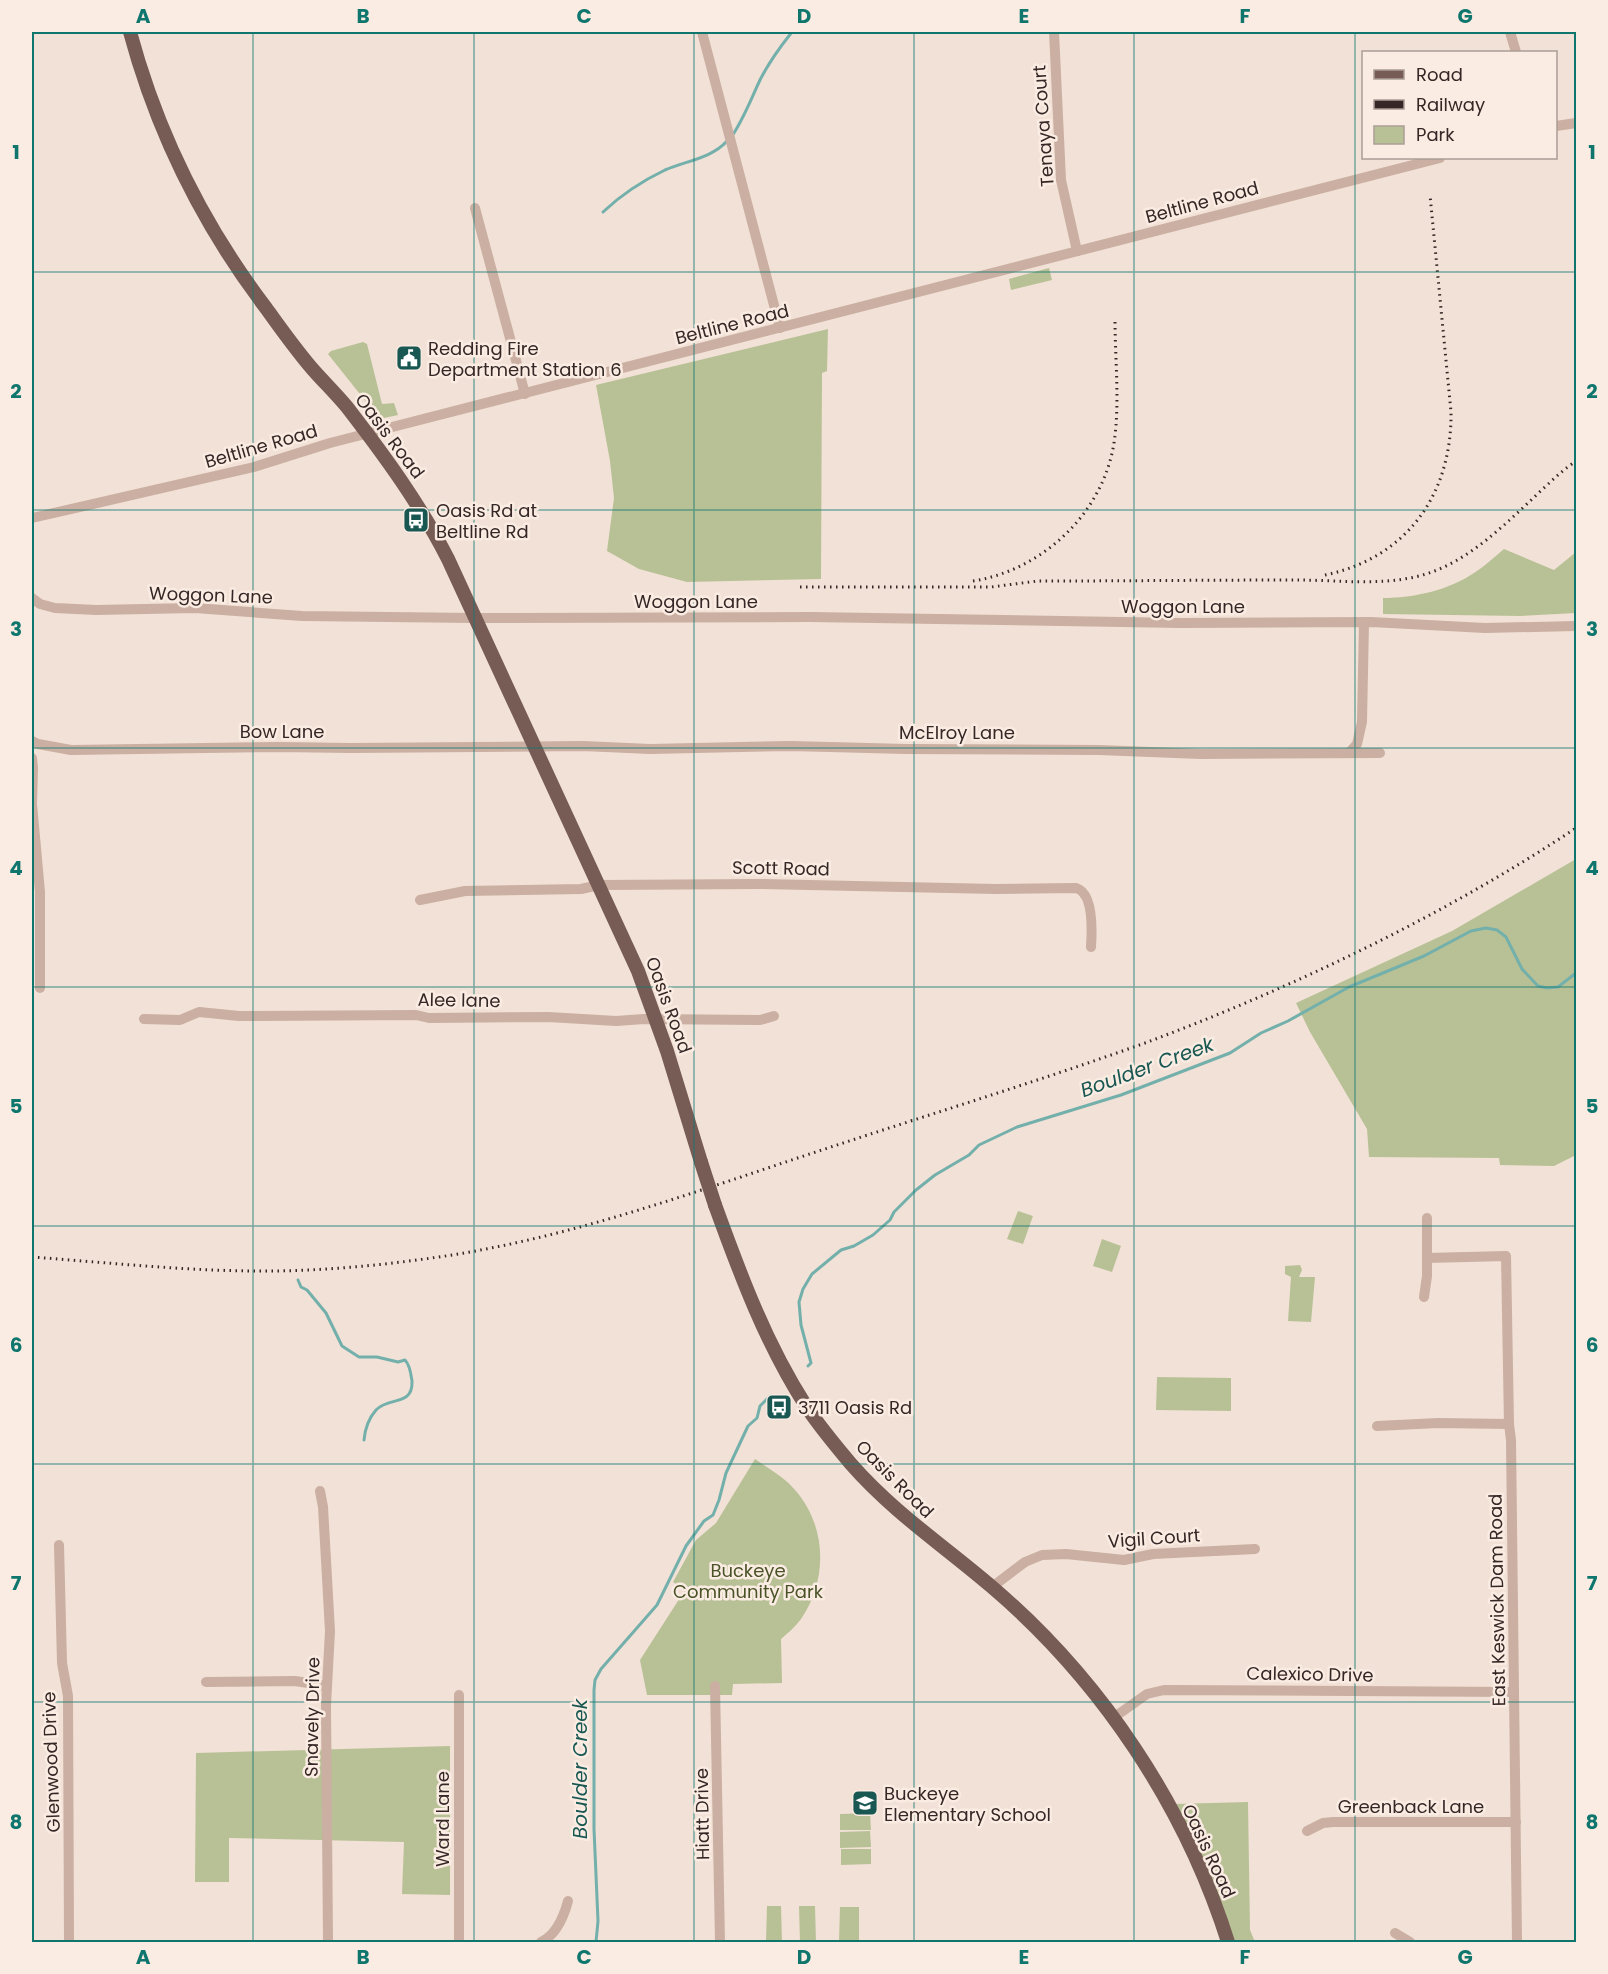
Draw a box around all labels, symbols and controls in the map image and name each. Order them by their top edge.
text: A [136,2,151,30]
text: B [356,2,370,30]
text: C [576,2,592,30]
text: D [797,2,811,30]
text: E [1019,2,1029,30]
text: F [1240,2,1251,30]
text: G [1457,2,1473,30]
legend [1362,51,1557,159]
text: Road [1416,62,1463,87]
street label: Tenaya Court [1026,64,1060,188]
text: Railway [1416,92,1485,117]
text: Park [1416,122,1455,147]
text: 1 [12,138,20,166]
text: 1 [1588,138,1596,166]
street label: Beltline Road [1143,175,1261,229]
street label: Beltline Road [673,298,791,350]
place label: Redding Fire Department Station 6 [428,336,622,382]
public building icon: Redding Fire Department Station 6 [394,343,424,373]
text: 2 [10,377,22,405]
text: 2 [1586,377,1598,405]
street label: Oasis Road [350,388,430,484]
street label: Beltline Road [202,418,320,474]
place label: Oasis Rd at Beltline Rd [436,498,537,544]
bus stop icon: Oasis Rd at Beltline Rd [401,505,431,535]
street label: Woggon Lane [149,580,273,610]
street label: Woggon Lane [634,589,758,614]
street label: Woggon Lane [1121,594,1245,619]
text: 3 [10,615,22,643]
text: 3 [1586,615,1598,643]
street label: Bow Lane [240,719,324,744]
street label: McElroy Lane [899,720,1015,745]
text: 4 [9,854,23,882]
text: 4 [1585,854,1599,882]
street label: Scott Road [732,855,830,881]
street label: Oasis Road [640,953,698,1057]
street label: Alee lane [417,987,501,1013]
water label: Boulder Creek [1076,1029,1219,1104]
text: 5 [10,1092,23,1120]
text: 5 [1586,1092,1599,1120]
text: 6 [10,1331,22,1359]
text: 6 [1586,1331,1598,1359]
bus stop icon: 3711 Oasis Rd [764,1392,794,1422]
place label: 3711 Oasis Rd [798,1395,912,1420]
street label: Oasis Road [850,1434,940,1524]
street label: East Keswick Dam Road [1483,1493,1511,1707]
street label: Vigil Court [1107,1522,1201,1554]
park label: Buckeye Community Park [673,1558,824,1604]
text: 7 [11,1569,22,1597]
text: 7 [1587,1569,1598,1597]
street label: Snavely Drive [298,1657,326,1777]
street label: Calexico Drive [1246,1660,1374,1688]
street label: Glenwood Drive [36,1691,66,1833]
water label: Boulder Creek [566,1697,594,1839]
street label: Hiatt Drive [689,1768,715,1860]
street label: Ward Lane [430,1771,455,1867]
place label: Buckeye Elementary School [884,1781,1051,1827]
school or university icon: Buckeye Elementary School [850,1788,880,1818]
street label: Greenback Lane [1338,1794,1484,1819]
street label: Oasis Road [1176,1800,1242,1902]
text: 8 [10,1808,22,1836]
text: 8 [1586,1808,1598,1836]
text: A [136,1943,151,1971]
text: B [356,1943,370,1971]
text: C [576,1943,592,1971]
text: D [797,1943,811,1971]
text: E [1019,1943,1029,1971]
text: F [1240,1943,1251,1971]
text: G [1457,1943,1473,1971]

